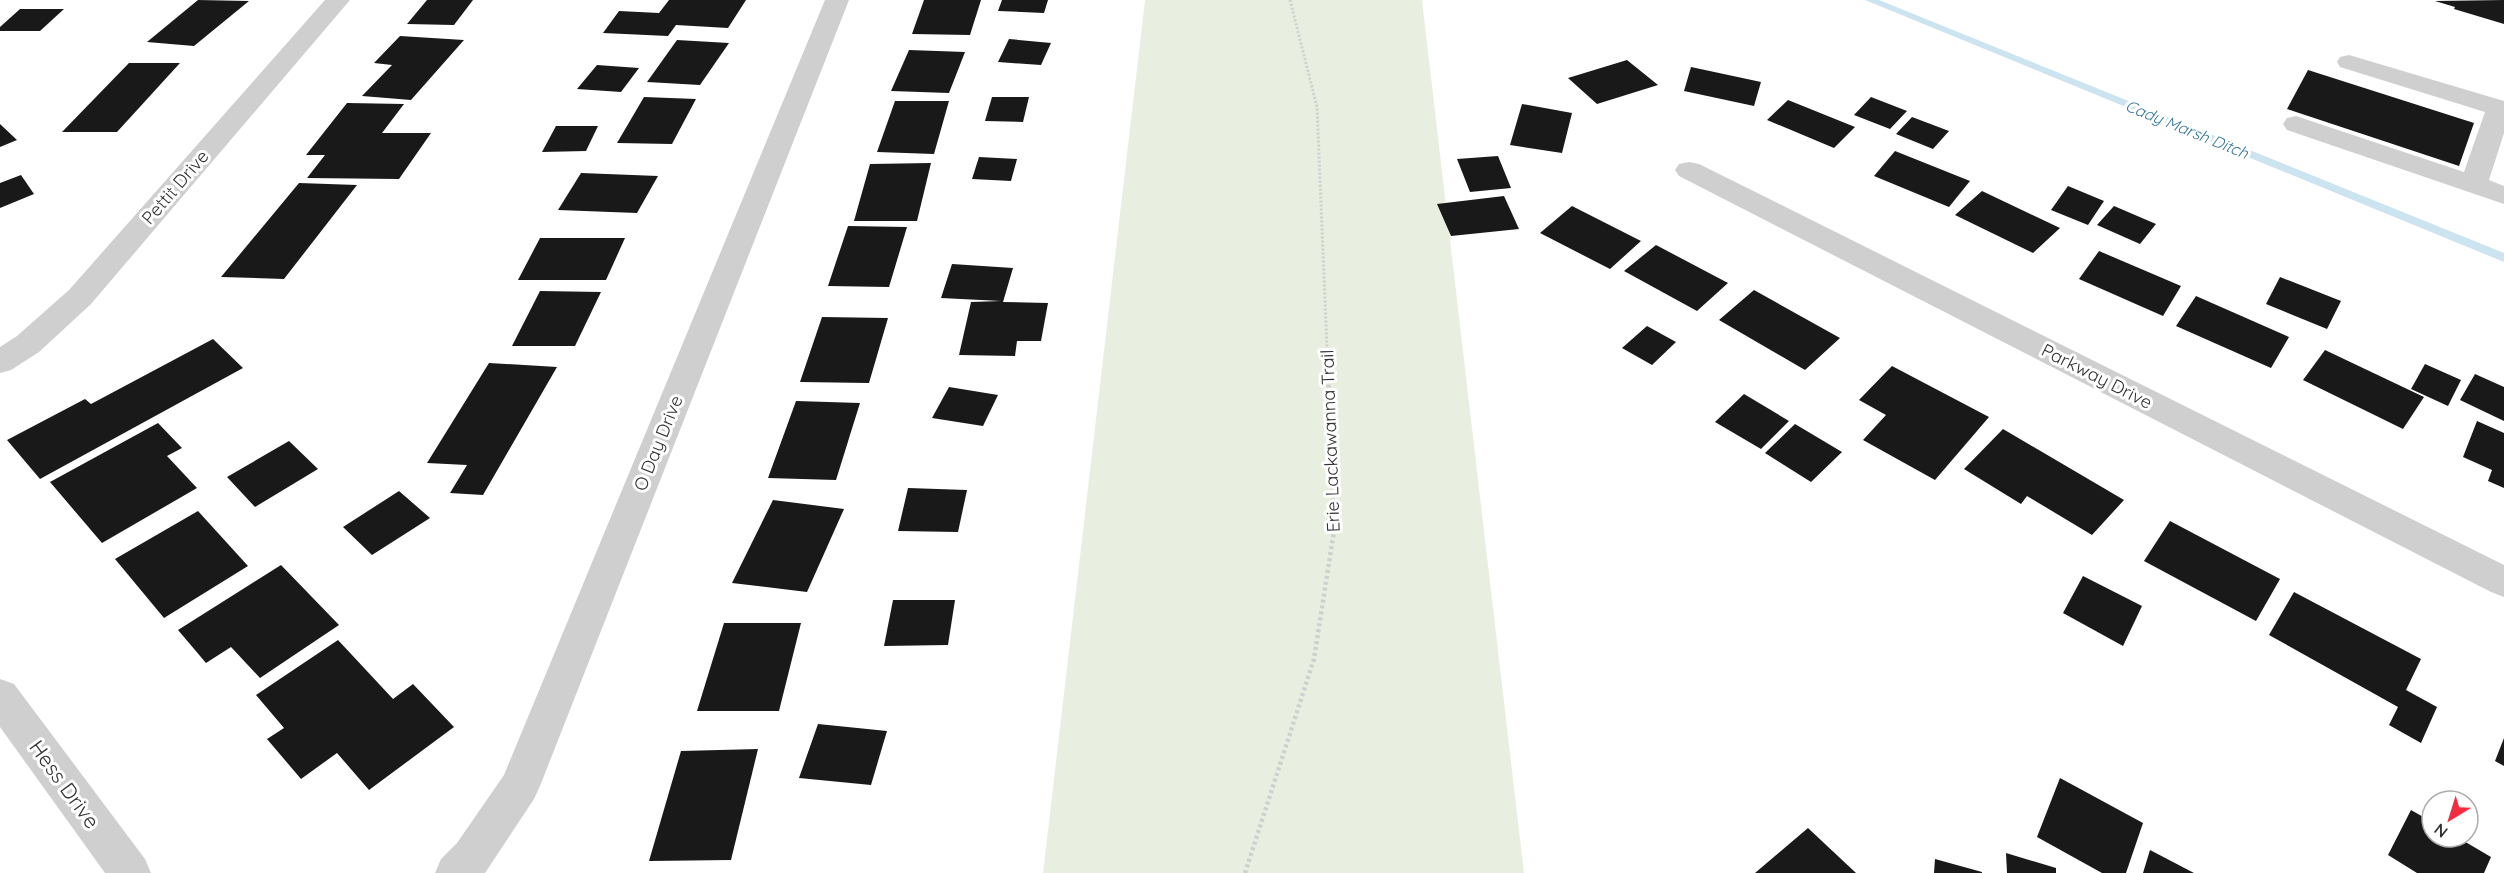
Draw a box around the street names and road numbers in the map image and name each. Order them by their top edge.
street label: Pettit Drive [136,145,214,229]
street label: Parkway Drive [2038,338,2156,414]
street label: Erie Lackawanna Trail [1315,349,1345,533]
street label: O Day Drive [628,392,688,494]
street label: Hess Drive [24,735,106,833]

